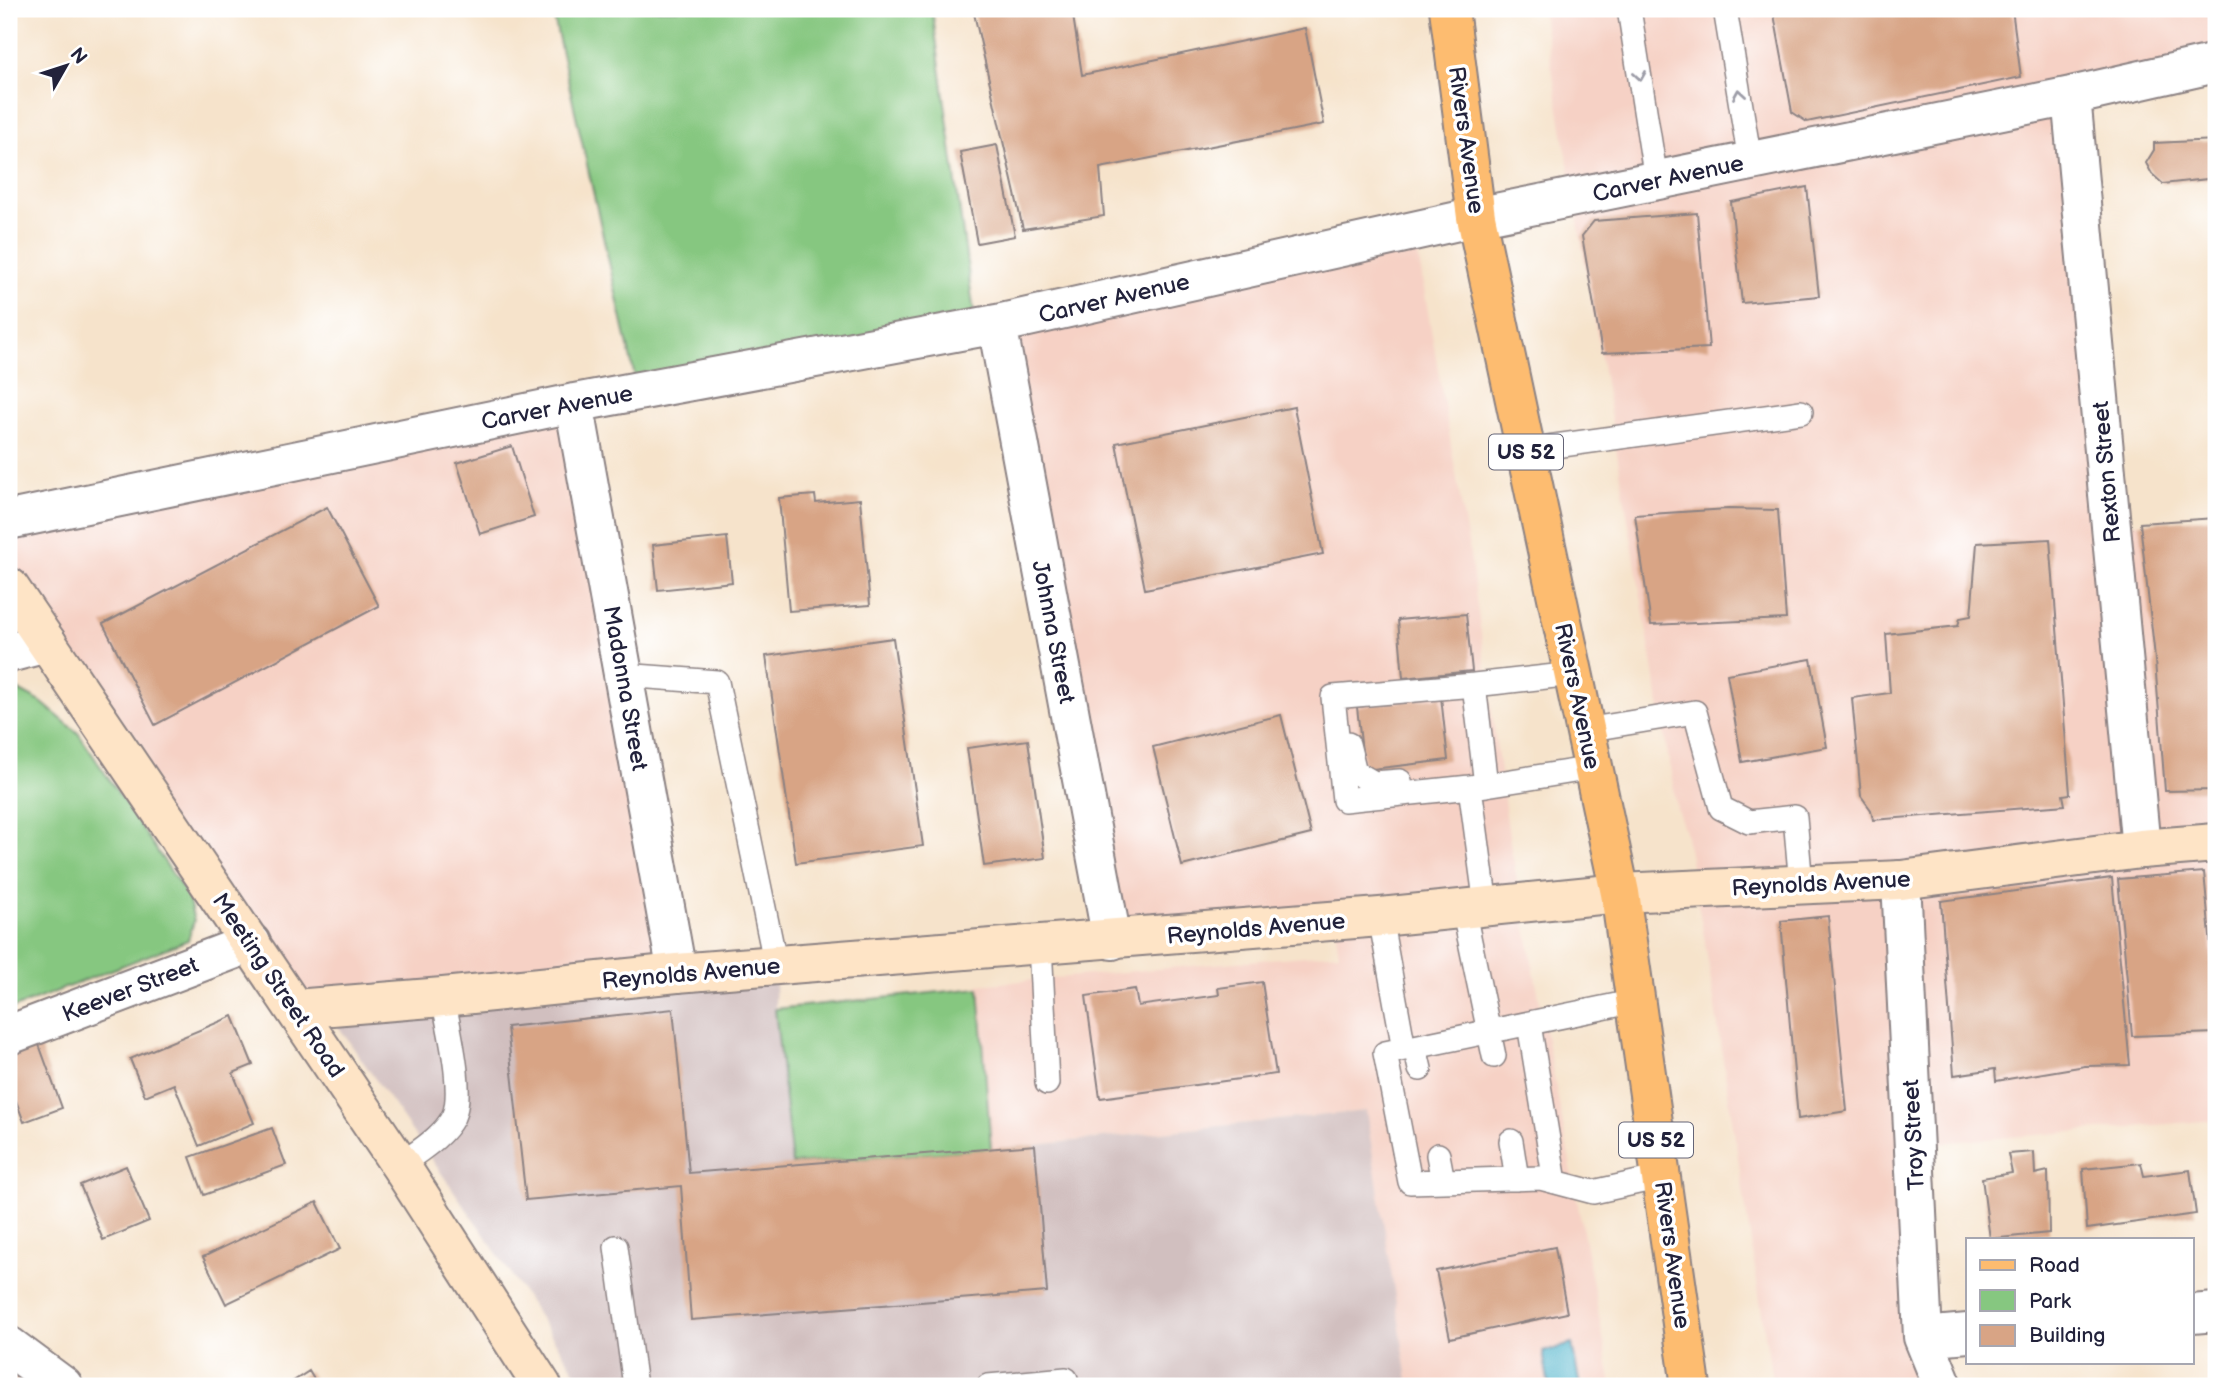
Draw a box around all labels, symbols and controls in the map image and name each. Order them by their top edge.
north arrow [32,32,102,102]
text: N [65,43,91,69]
street label: Rivers Avenue [1442,65,1490,216]
one-way arrow [1632,70,1647,82]
one-way arrow [1732,88,1747,100]
street label: Carver Avenue [1590,149,1746,209]
street label: Carver Avenue [1036,268,1192,330]
street label: Carver Avenue [479,380,635,436]
street label: Rexton Street [2087,400,2127,544]
road number: US 52 [1489,434,1563,470]
street label: Johnna Street [1025,558,1081,706]
street label: Madonna Street [597,604,653,773]
street label: Rivers Avenue [1548,621,1606,772]
street label: Reynolds Avenue [1731,865,1911,903]
street label: Meeting Street Road [206,888,350,1083]
street label: Reynolds Avenue [1166,907,1347,951]
street label: Keever Street [58,951,202,1029]
street label: Reynolds Avenue [601,952,782,996]
street label: Troy Street [1897,1079,1931,1191]
road number: US 52 [1619,1122,1693,1158]
street label: Rivers Avenue [1648,1180,1696,1331]
legend [1966,1238,2194,1364]
text: Road [2029,1253,2080,1278]
text: Park [2029,1289,2072,1314]
text: Building [2029,1323,2105,1348]

